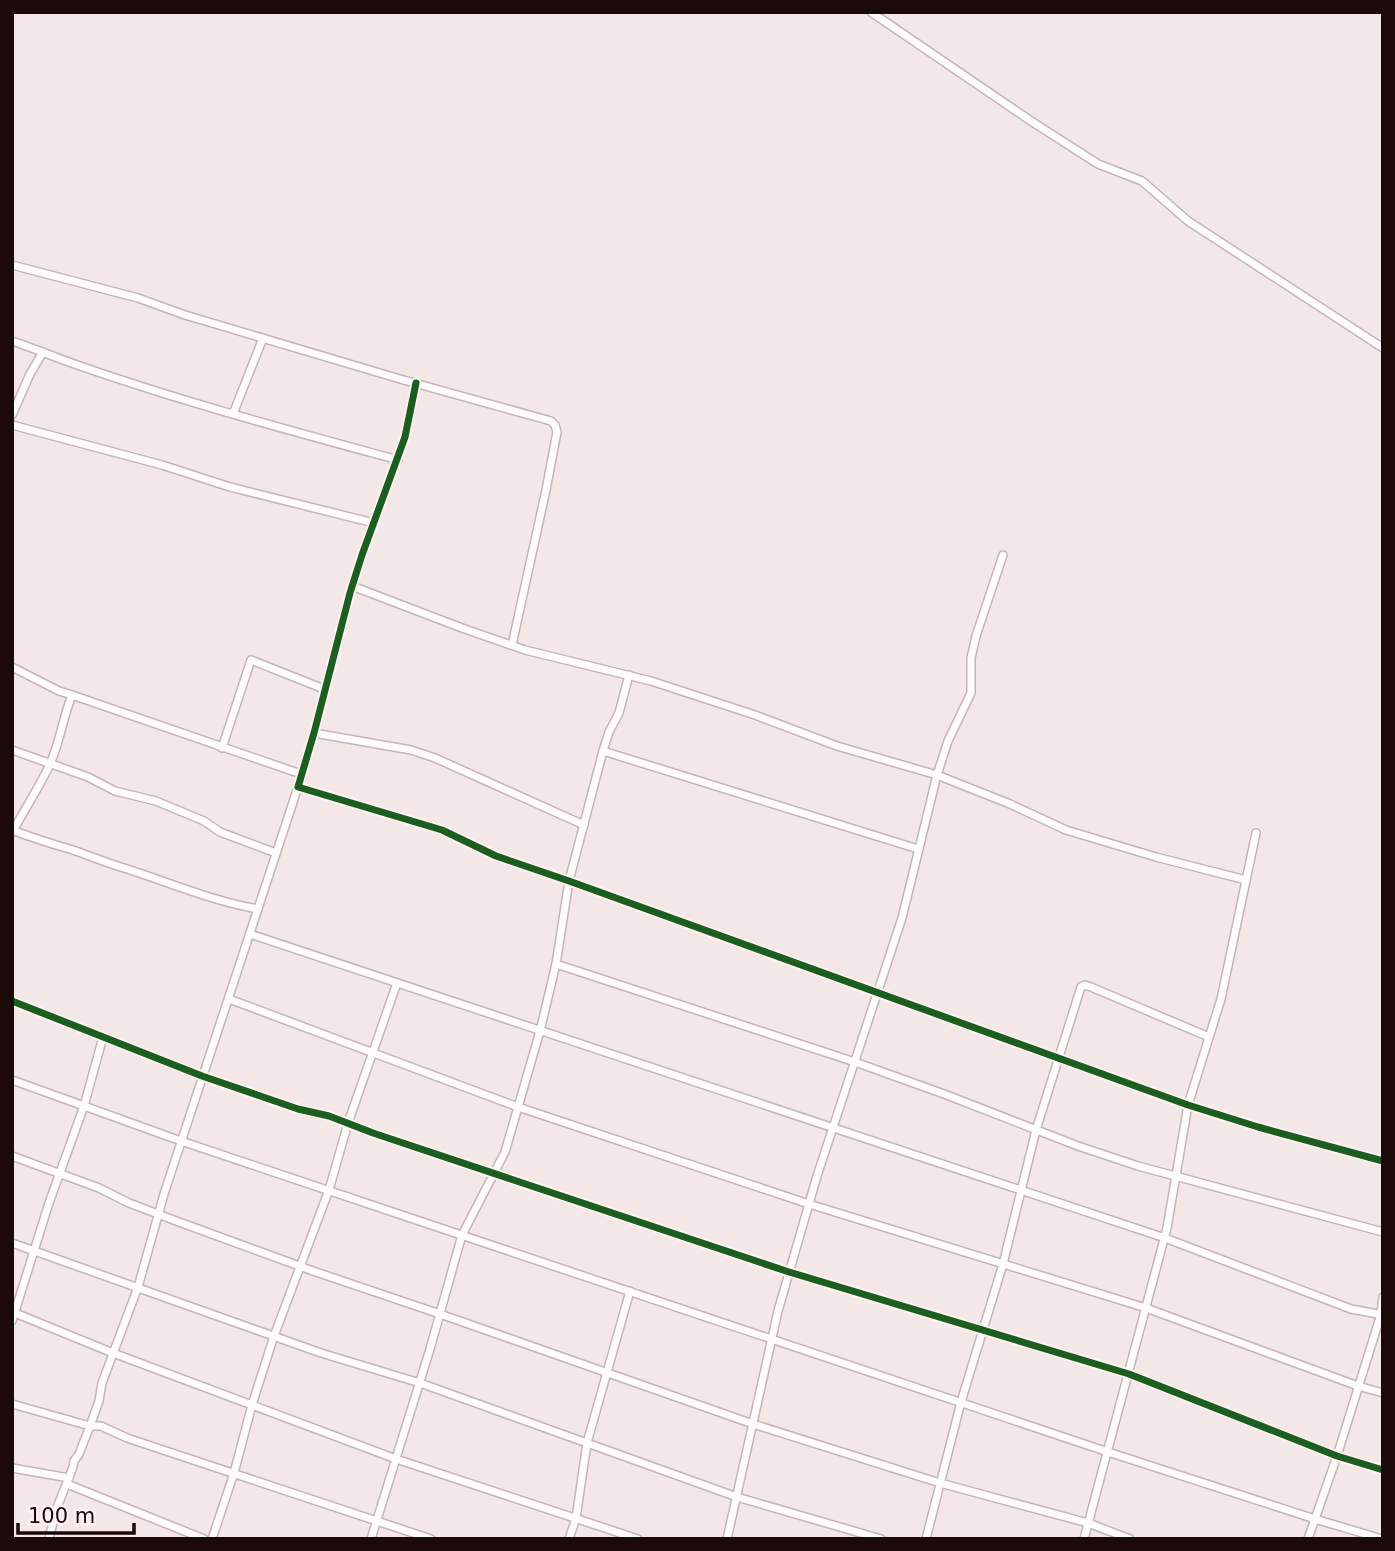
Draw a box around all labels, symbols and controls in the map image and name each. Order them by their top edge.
scale bar [18,1492,133,1536]
text: 100 m [28,1504,95,1528]

